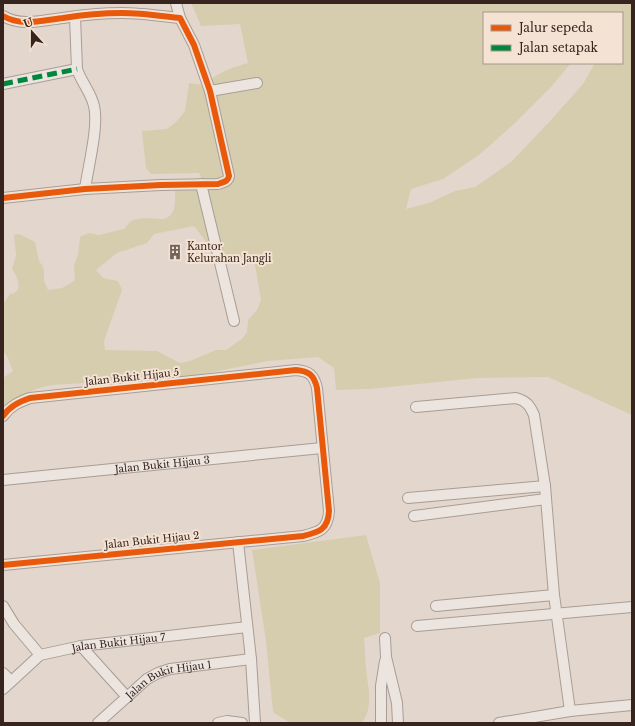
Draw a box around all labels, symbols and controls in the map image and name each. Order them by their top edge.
north arrow [12,12,52,52]
legend [483,12,623,64]
text: U [21,14,36,31]
text: Jalur sepeda [517,20,593,35]
text: Jalan setapak [517,40,599,55]
place label: Kantor Kelurahan Jangli [187,240,272,265]
building icon: Kantor Kelurahan Jangli [166,243,184,261]
street label: Jalan Bukit Hijau 5 [82,366,180,389]
street label: Jalan Bukit Hijau 3 [112,453,210,475]
street label: Jalan Bukit Hijau 2 [102,529,200,552]
street label: Jalan Bukit Hijau 7 [69,630,167,655]
street label: Jalan Bukit Hijau 1 [121,657,212,703]

